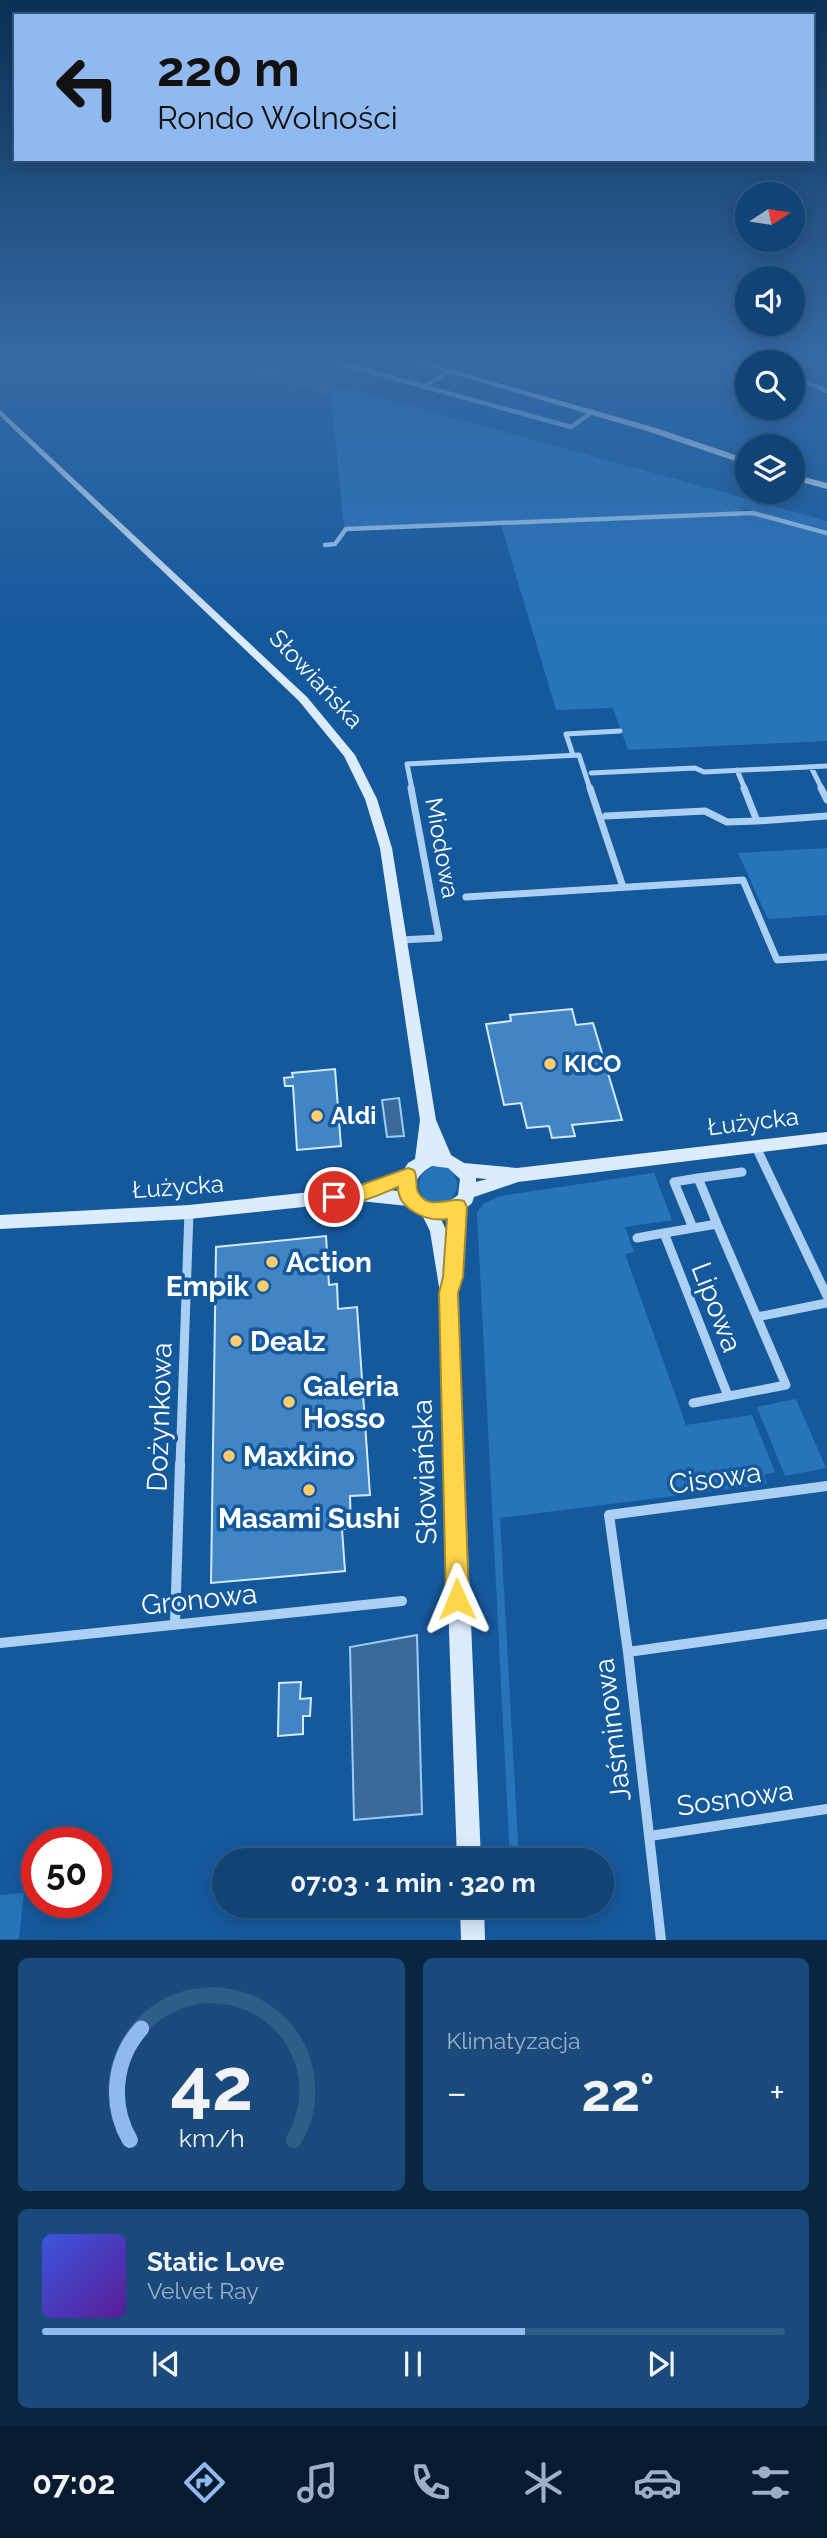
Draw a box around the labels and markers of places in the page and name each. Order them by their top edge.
place label: KICO [564,1049,621,1078]
marker: KICO [542,1056,558,1072]
place label: Aldi [331,1101,376,1130]
marker: Aldi [309,1108,325,1124]
pin [304,1167,364,1227]
place label: Action [286,1246,372,1279]
marker: Action [264,1254,280,1270]
place label: Empik [166,1270,249,1303]
marker: Empik [255,1278,271,1294]
place label: Dealz [250,1325,326,1358]
marker: Dealz [228,1333,244,1349]
place label: Galeria Hosso [303,1370,399,1435]
marker: Galeria Hosso [281,1394,297,1410]
place label: Maxkino [243,1440,355,1473]
marker: Maxkino [221,1448,237,1464]
marker: Masami Sushi [301,1482,317,1498]
place label: Masami Sushi [218,1502,400,1535]

